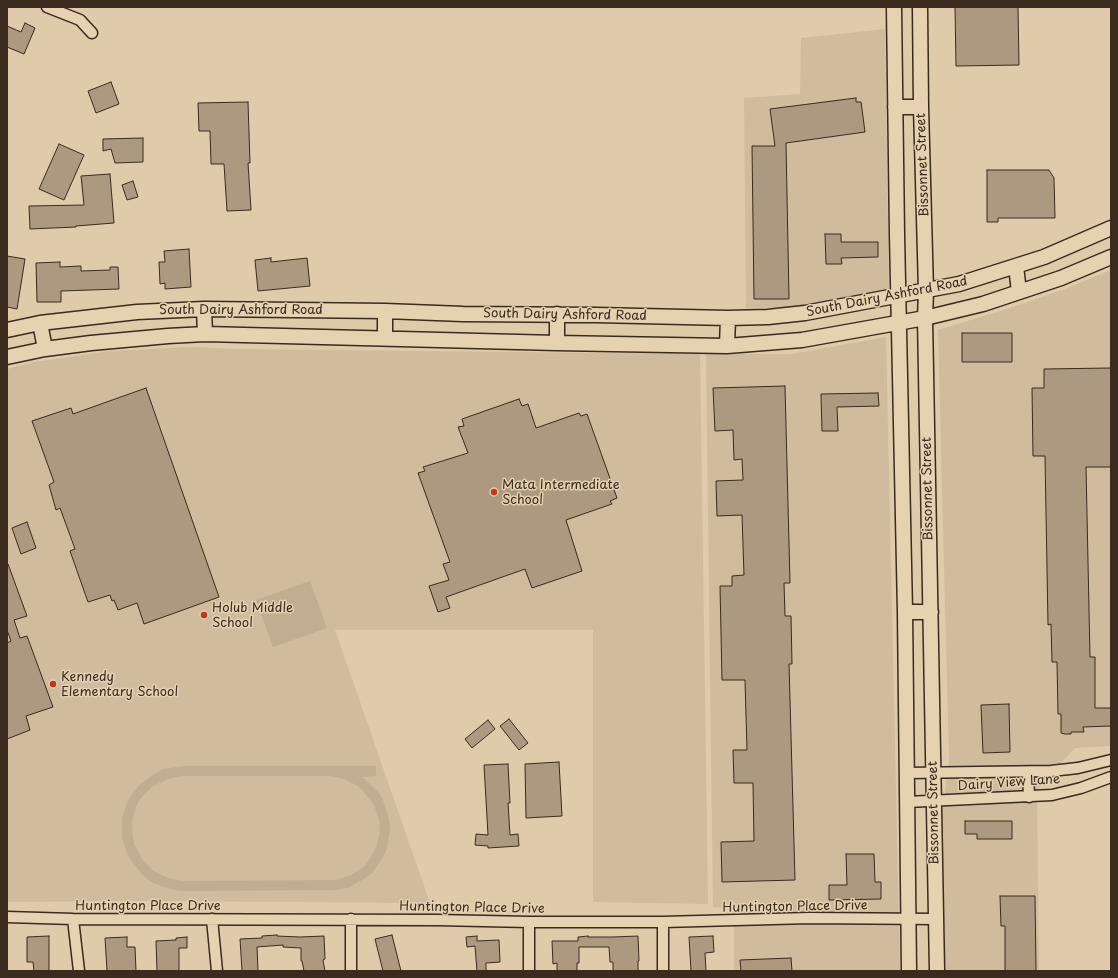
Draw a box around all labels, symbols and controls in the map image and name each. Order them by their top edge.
street label: Bissonnet Street [913,113,933,217]
street label: South Dairy Ashford Road [805,274,969,320]
street label: South Dairy Ashford Road [159,302,323,318]
street label: South Dairy Ashford Road [483,306,647,324]
street label: Bissonnet Street [919,437,937,541]
place label: Mata Intermediate School [502,477,620,508]
marker: Mata Intermediate School [489,487,499,497]
place label: Holub Middle School [212,600,293,631]
marker: Holub Middle School [199,610,209,620]
place label: Kennedy Elementary School [61,669,178,700]
marker: Kennedy Elementary School [48,679,58,689]
street label: Bissonnet Street [925,761,943,865]
street label: Dairy View Lane [957,772,1061,794]
street label: Huntington Place Drive [75,898,221,914]
street label: Huntington Place Drive [722,898,868,916]
street label: Huntington Place Drive [399,899,545,917]

